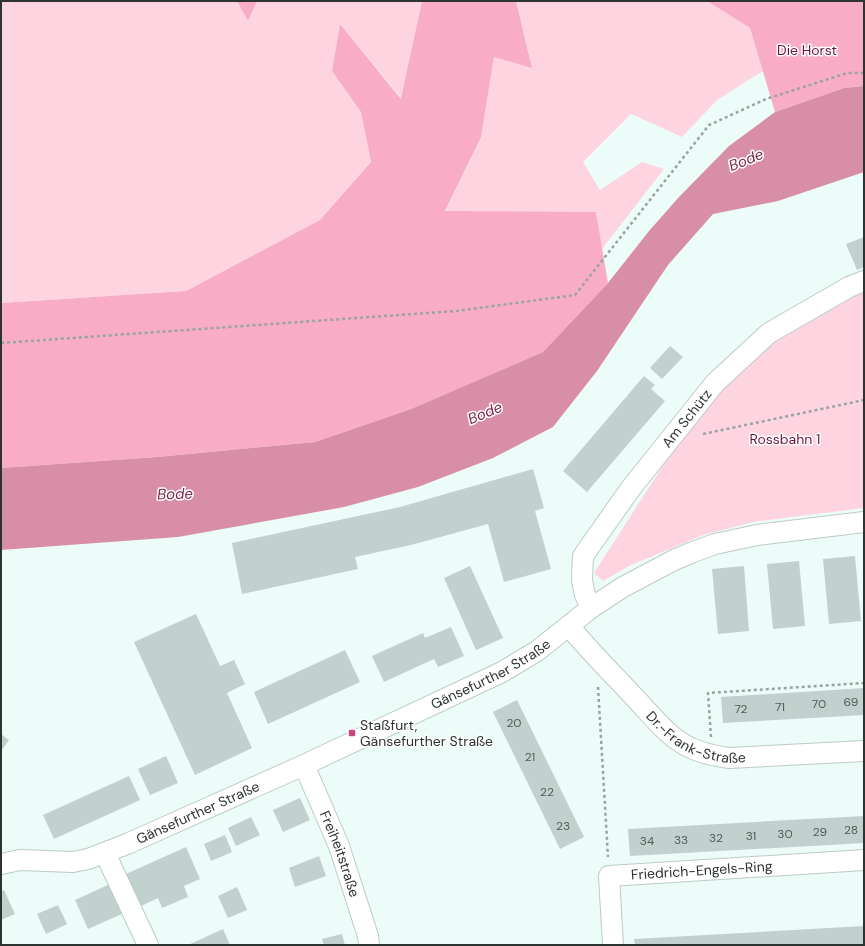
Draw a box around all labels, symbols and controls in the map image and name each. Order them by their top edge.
park label: Die Horst [777,41,837,59]
water label: Bode [726,144,767,176]
street label: Am Schütz [658,386,715,451]
water label: Bode [465,397,506,429]
park label: Rossbahn 1 [750,430,820,448]
water label: Bode [157,483,194,505]
street label: Gänsefurther Straße [428,635,554,713]
house number: 69 [844,694,858,710]
house number: 70 [812,696,826,712]
house number: 71 [775,699,785,715]
house number: 72 [734,701,748,717]
street label: Dr.-Frank-Straße [642,707,746,767]
house number: 20 [506,715,522,731]
place label: Staßfurt, Gänsefurther Straße [360,716,493,750]
marker: Staßfurt, Gänsefurther Straße [347,728,357,738]
house number: 21 [525,749,535,765]
street label: Gänsefurther Straße [133,777,262,848]
house number: 22 [540,784,554,800]
street label: Freiheitstraße [316,808,364,899]
house number: 23 [556,818,570,834]
house number: 28 [844,822,858,838]
house number: 29 [813,824,827,840]
house number: 30 [777,826,793,842]
house number: 31 [746,828,756,844]
house number: 32 [709,830,723,846]
house number: 33 [674,832,688,848]
house number: 34 [640,833,654,849]
street label: Friedrich-Engels-Ring [630,857,773,884]

